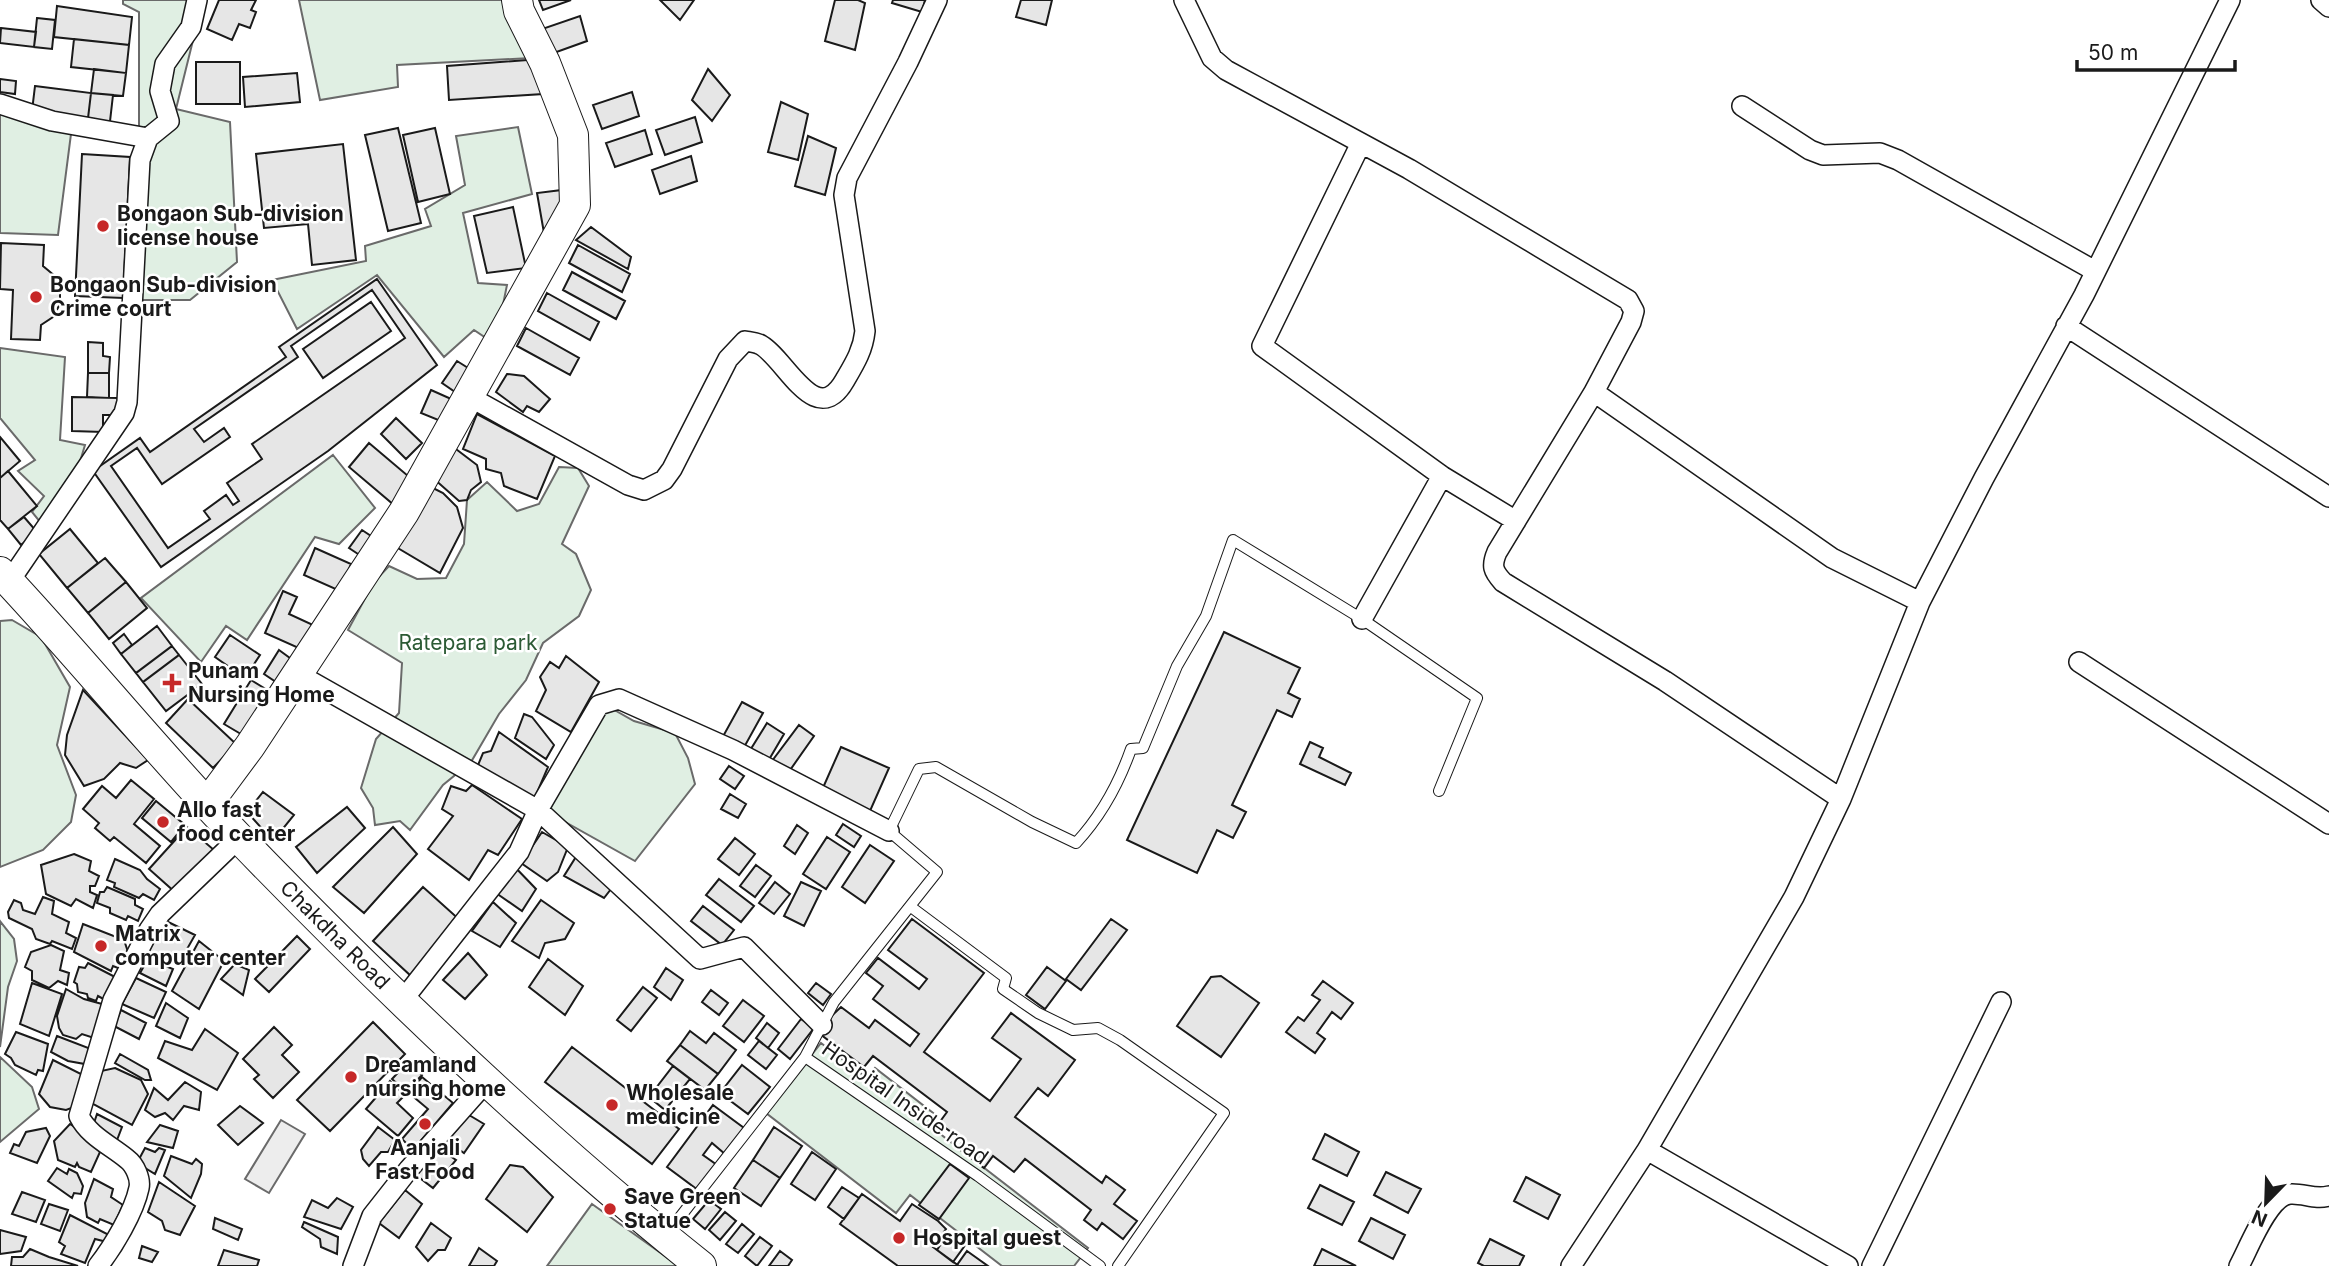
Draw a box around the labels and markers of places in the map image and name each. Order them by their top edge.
place label: Bongaon Sub-division license house [117,201,344,250]
marker: Bongaon Sub-division license house [95,218,111,234]
place label: Bongaon Sub-division Crime court [50,272,277,321]
marker: Bongaon Sub-division Crime court [28,289,44,305]
place label: Punam Nursing Home [188,658,335,707]
marker: Punam Nursing Home [162,673,182,693]
place label: Allo fast food center [177,797,296,846]
marker: Allo fast food center [155,814,171,830]
place label: Matrix computer center [115,921,286,970]
marker: Matrix computer center [93,938,109,954]
place label: Dreamland nursing home [365,1052,506,1101]
marker: Dreamland nursing home [343,1069,359,1085]
place label: Wholesale medicine [626,1080,734,1129]
marker: Wholesale medicine [604,1097,620,1113]
marker: Aanjali Fast Food [417,1116,433,1132]
place label: Aanjali Fast Food [375,1135,475,1184]
place label: Save Green Statue [624,1184,741,1233]
marker: Save Green Statue [602,1201,618,1217]
place label: Hospital guest [913,1225,1062,1250]
marker: Hospital guest [891,1230,907,1246]

